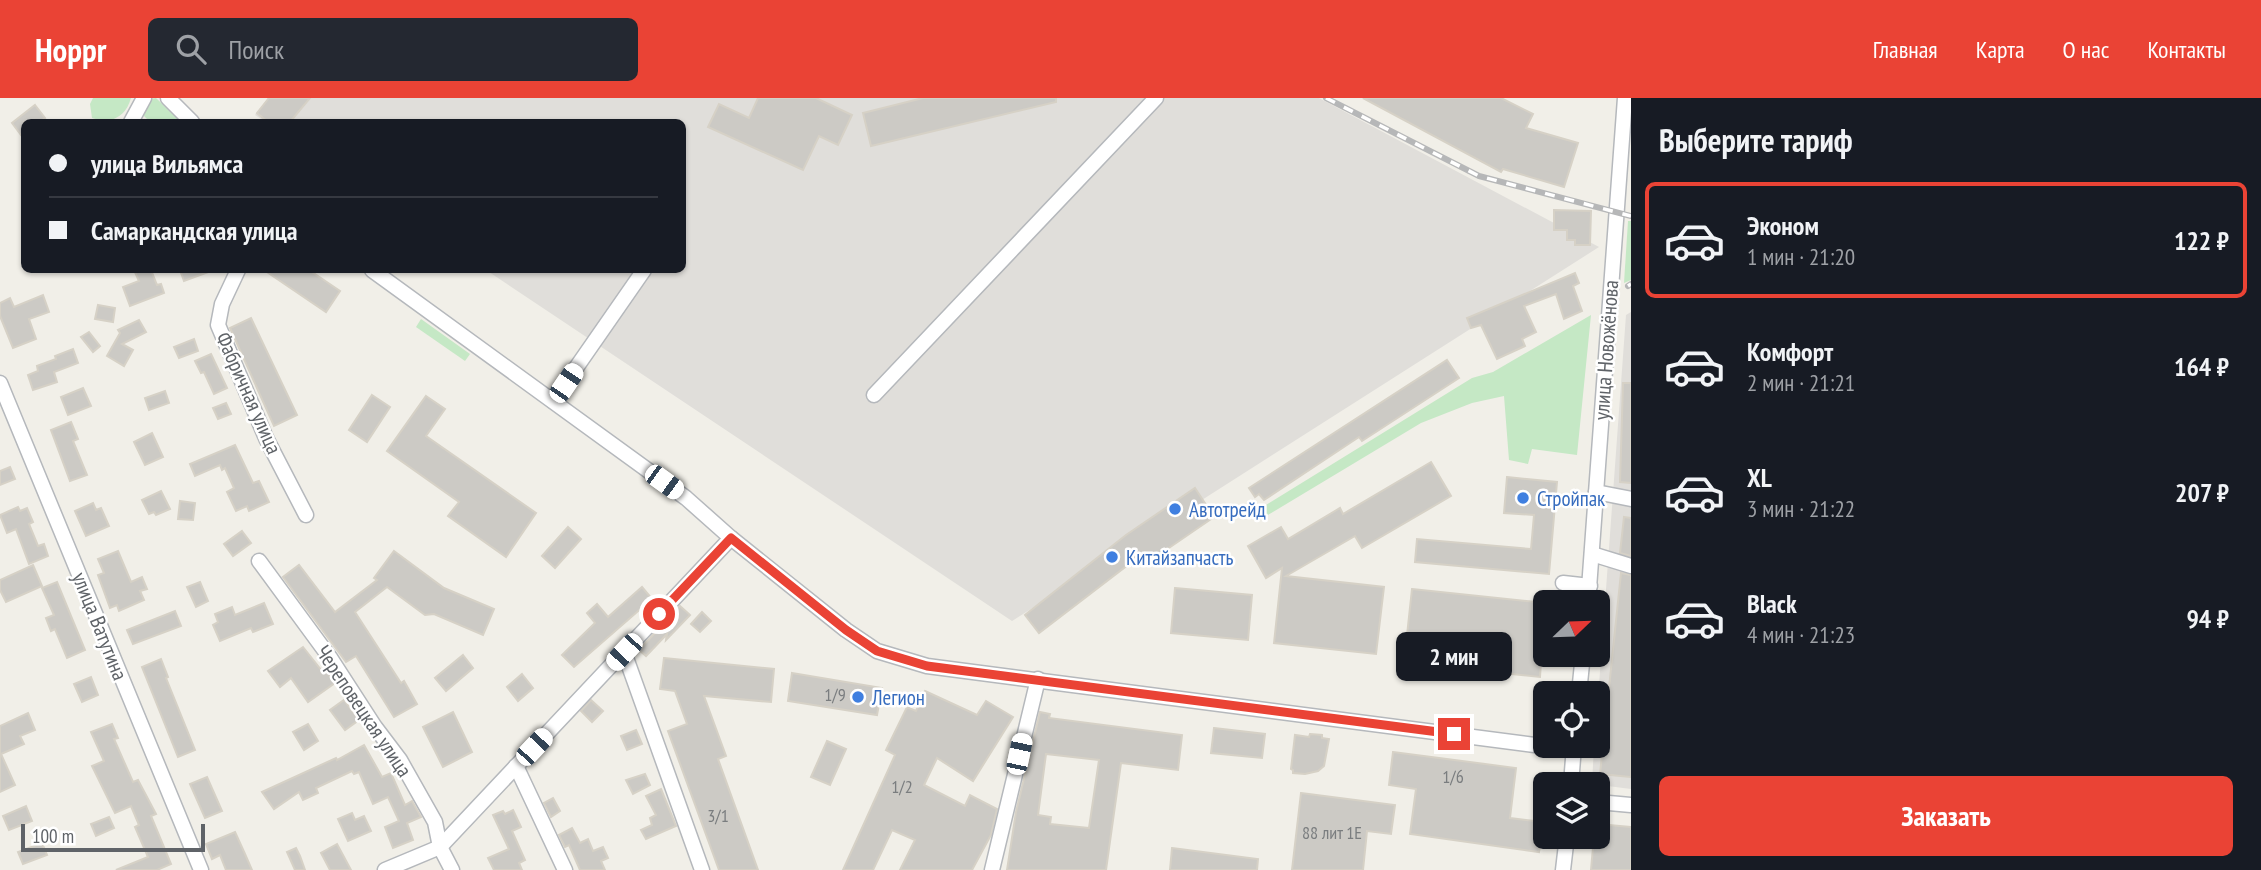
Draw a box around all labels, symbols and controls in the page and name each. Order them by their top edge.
search box [148,18,638,81]
text: Hoppr [35,28,106,71]
icon: search [172,30,210,68]
text: Поиск [228,33,284,66]
text: Главная [1873,34,1938,65]
text: Карта [1976,34,2025,65]
text: О нас [2063,34,2109,65]
text: Контакты [2147,34,2226,65]
text: Выберите тариф [1659,119,1853,161]
text: улица Вильямса [91,147,243,180]
icon: car [1663,209,1726,272]
text: Эконом [1747,209,1819,242]
text: Самаркандская улица [91,214,298,247]
text: 122 ₽ [2174,224,2229,257]
text: 1 мин · 21:20 [1747,242,1855,271]
street label: улица Новожёнова [1588,279,1624,421]
street label: Фабричная улица [210,328,288,458]
icon: car [1663,335,1726,398]
text: Комфорт [1747,335,1833,368]
text: 164 ₽ [2174,350,2229,383]
car [546,360,587,406]
text: 2 мин · 21:21 [1747,368,1855,397]
car [641,461,688,503]
icon: car [1663,461,1726,524]
text: XL [1747,461,1772,494]
text: 207 ₽ [2175,476,2229,509]
place label: Стройпак [1537,485,1605,512]
marker: Стройпак [1515,490,1531,506]
text: 3 мин · 21:22 [1747,494,1855,523]
place label: Автотрейд [1189,496,1266,523]
marker: Автотрейд [1167,501,1183,517]
place label: Китайзапчасть [1126,544,1233,571]
marker: Китайзапчасть [1104,549,1120,565]
street label: улица Ватутина [66,568,134,684]
icon: car [1663,587,1726,650]
text: Black [1747,587,1797,620]
north arrow [1533,590,1610,667]
map controls [1533,590,1610,849]
route start [643,598,675,630]
text: 94 ₽ [2186,602,2229,635]
text: 4 мин · 21:23 [1747,620,1855,649]
car [602,629,647,675]
callout: 2 мин [1396,632,1512,682]
street label: Череповецкая улица [310,640,418,782]
text: 2 мин [1429,642,1479,671]
button: locate [1533,681,1610,758]
house number: 1/9 [824,683,846,706]
place label: Легион [871,684,925,711]
marker: Легион [850,689,866,705]
route end [1438,718,1470,750]
car [512,724,557,770]
car [1005,731,1034,777]
house number: 1/6 [1442,765,1464,788]
button: layers [1533,772,1610,849]
house number: 1/2 [891,775,913,798]
button: Заказать [1659,776,2233,856]
house number: 3/1 [707,804,729,827]
scale bar [21,821,205,853]
house number: 88 лит 1Е [1302,821,1362,844]
text: 100 m [32,824,74,848]

